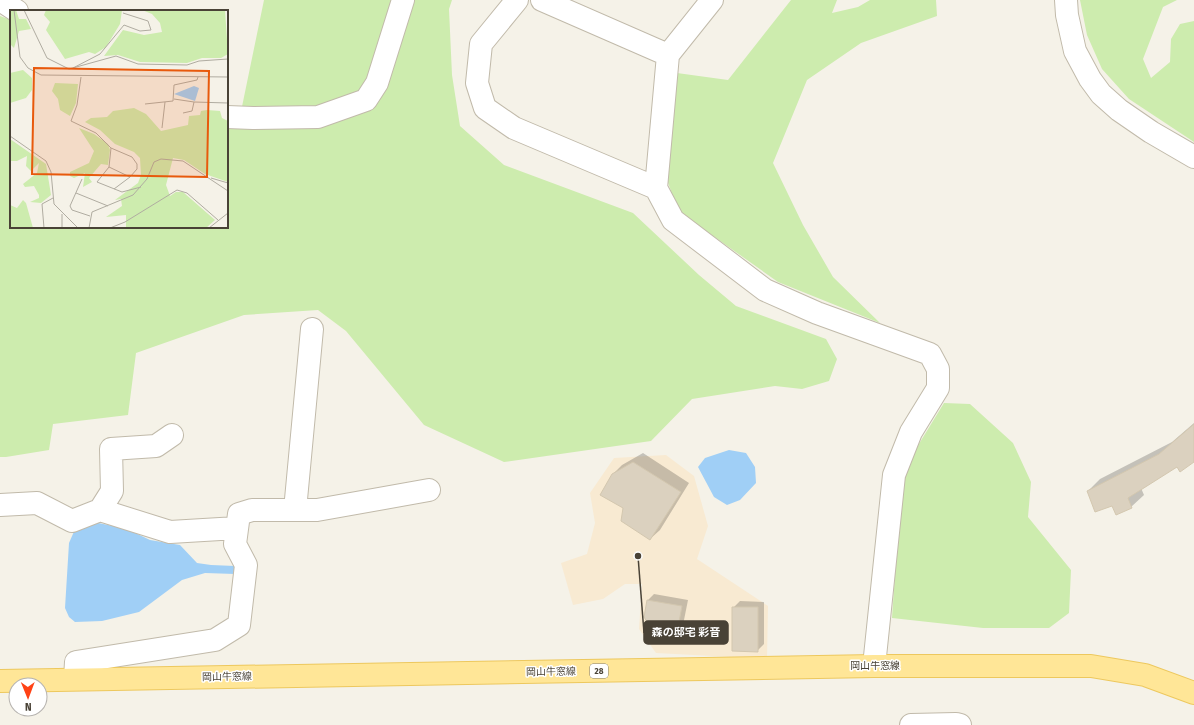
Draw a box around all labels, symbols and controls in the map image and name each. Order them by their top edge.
inset map [10,10,228,228]
callout: 森の邸宅 彩音 [644,621,728,644]
text: 森の邸宅 彩音 [652,626,720,639]
street label: 岡山牛窓線 [850,660,900,672]
road number: 28 [590,664,608,678]
street label: 岡山牛窓線 [526,666,576,678]
street label: 岡山牛窓線 [202,671,252,683]
north arrow [8,677,48,717]
text: N [25,700,32,713]

